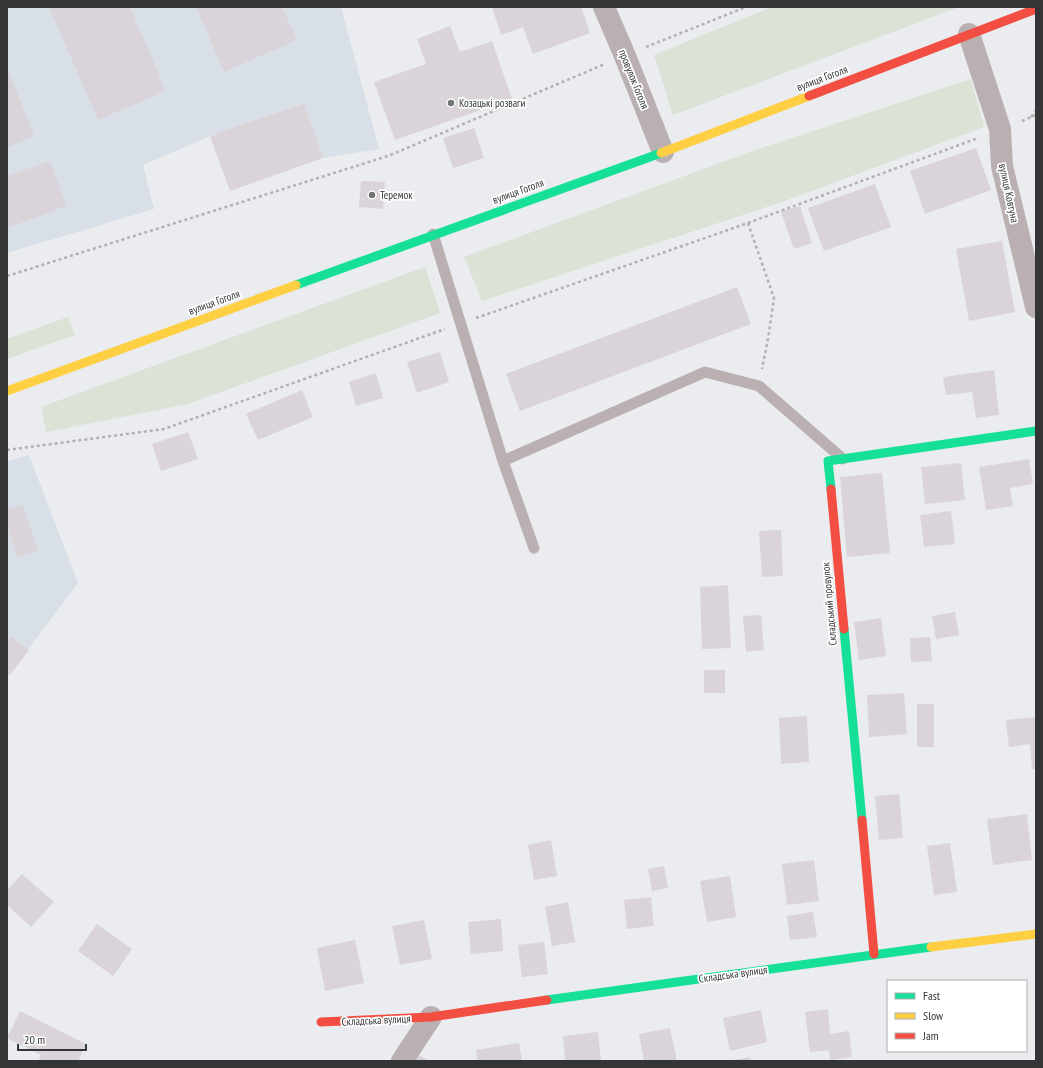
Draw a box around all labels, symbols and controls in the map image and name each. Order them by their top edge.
street label: провулок Гоголя [616,47,652,111]
street label: вулиця Гоголя [795,62,849,94]
place label: Козацькі розваги [459,96,525,110]
marker: Козацькі розваги [446,98,456,108]
street label: вулиця Ковтуна [996,162,1022,224]
street label: вулиця Гоголя [490,175,546,207]
place label: Теремок [380,188,413,202]
marker: Теремок [367,190,377,200]
street label: вулиця Гоголя [186,286,242,318]
street label: Складський провулок [818,561,840,646]
street label: Складська вулиця [698,962,768,986]
legend [887,980,1027,1052]
text: Fast [923,988,941,1003]
text: Slow [923,1008,944,1023]
street label: Складська вулиця [341,1011,411,1029]
scale bar [18,1026,86,1052]
text: Jam [922,1028,939,1043]
text: 20 m [24,1032,45,1047]

